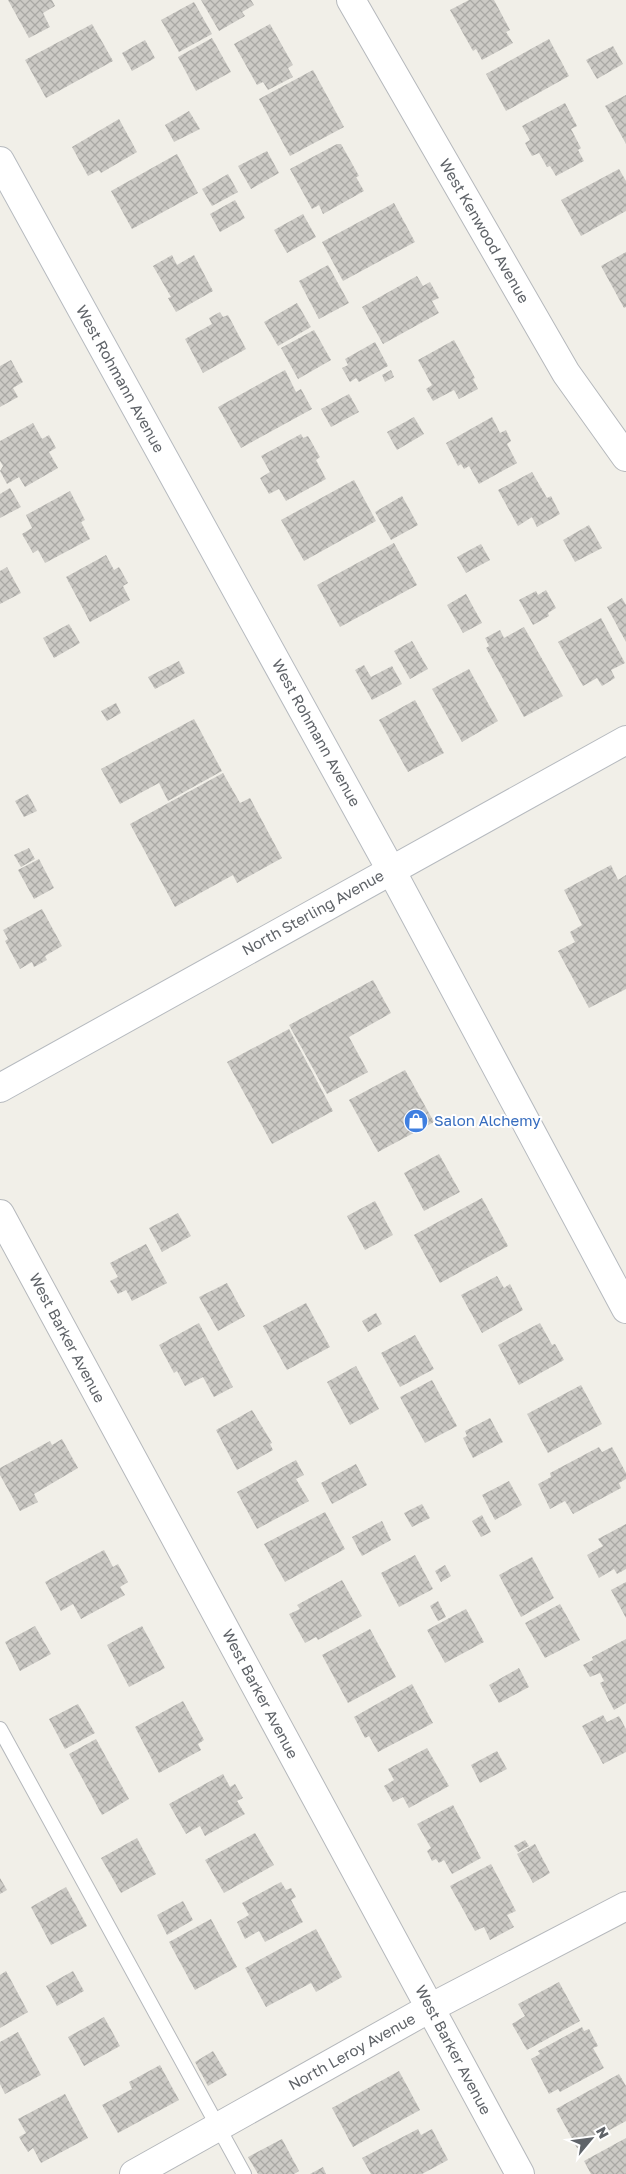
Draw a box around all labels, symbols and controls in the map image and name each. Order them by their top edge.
street label: West Kenwood Avenue [436,155,534,306]
street label: West Rohmann Avenue [73,302,169,455]
street label: West Rohmann Avenue [269,656,365,809]
street label: North Sterling Avenue [238,865,387,959]
shop icon: Salon Alchemy [403,1108,429,1134]
place label: Salon Alchemy [434,1111,541,1129]
street label: West Barker Avenue [26,1270,110,1406]
street label: West Barker Avenue [219,1626,303,1762]
street label: West Barker Avenue [412,1982,496,2118]
street label: North Leroy Avenue [285,2009,418,2093]
north arrow [566,2114,616,2164]
text: N [593,2124,613,2141]

